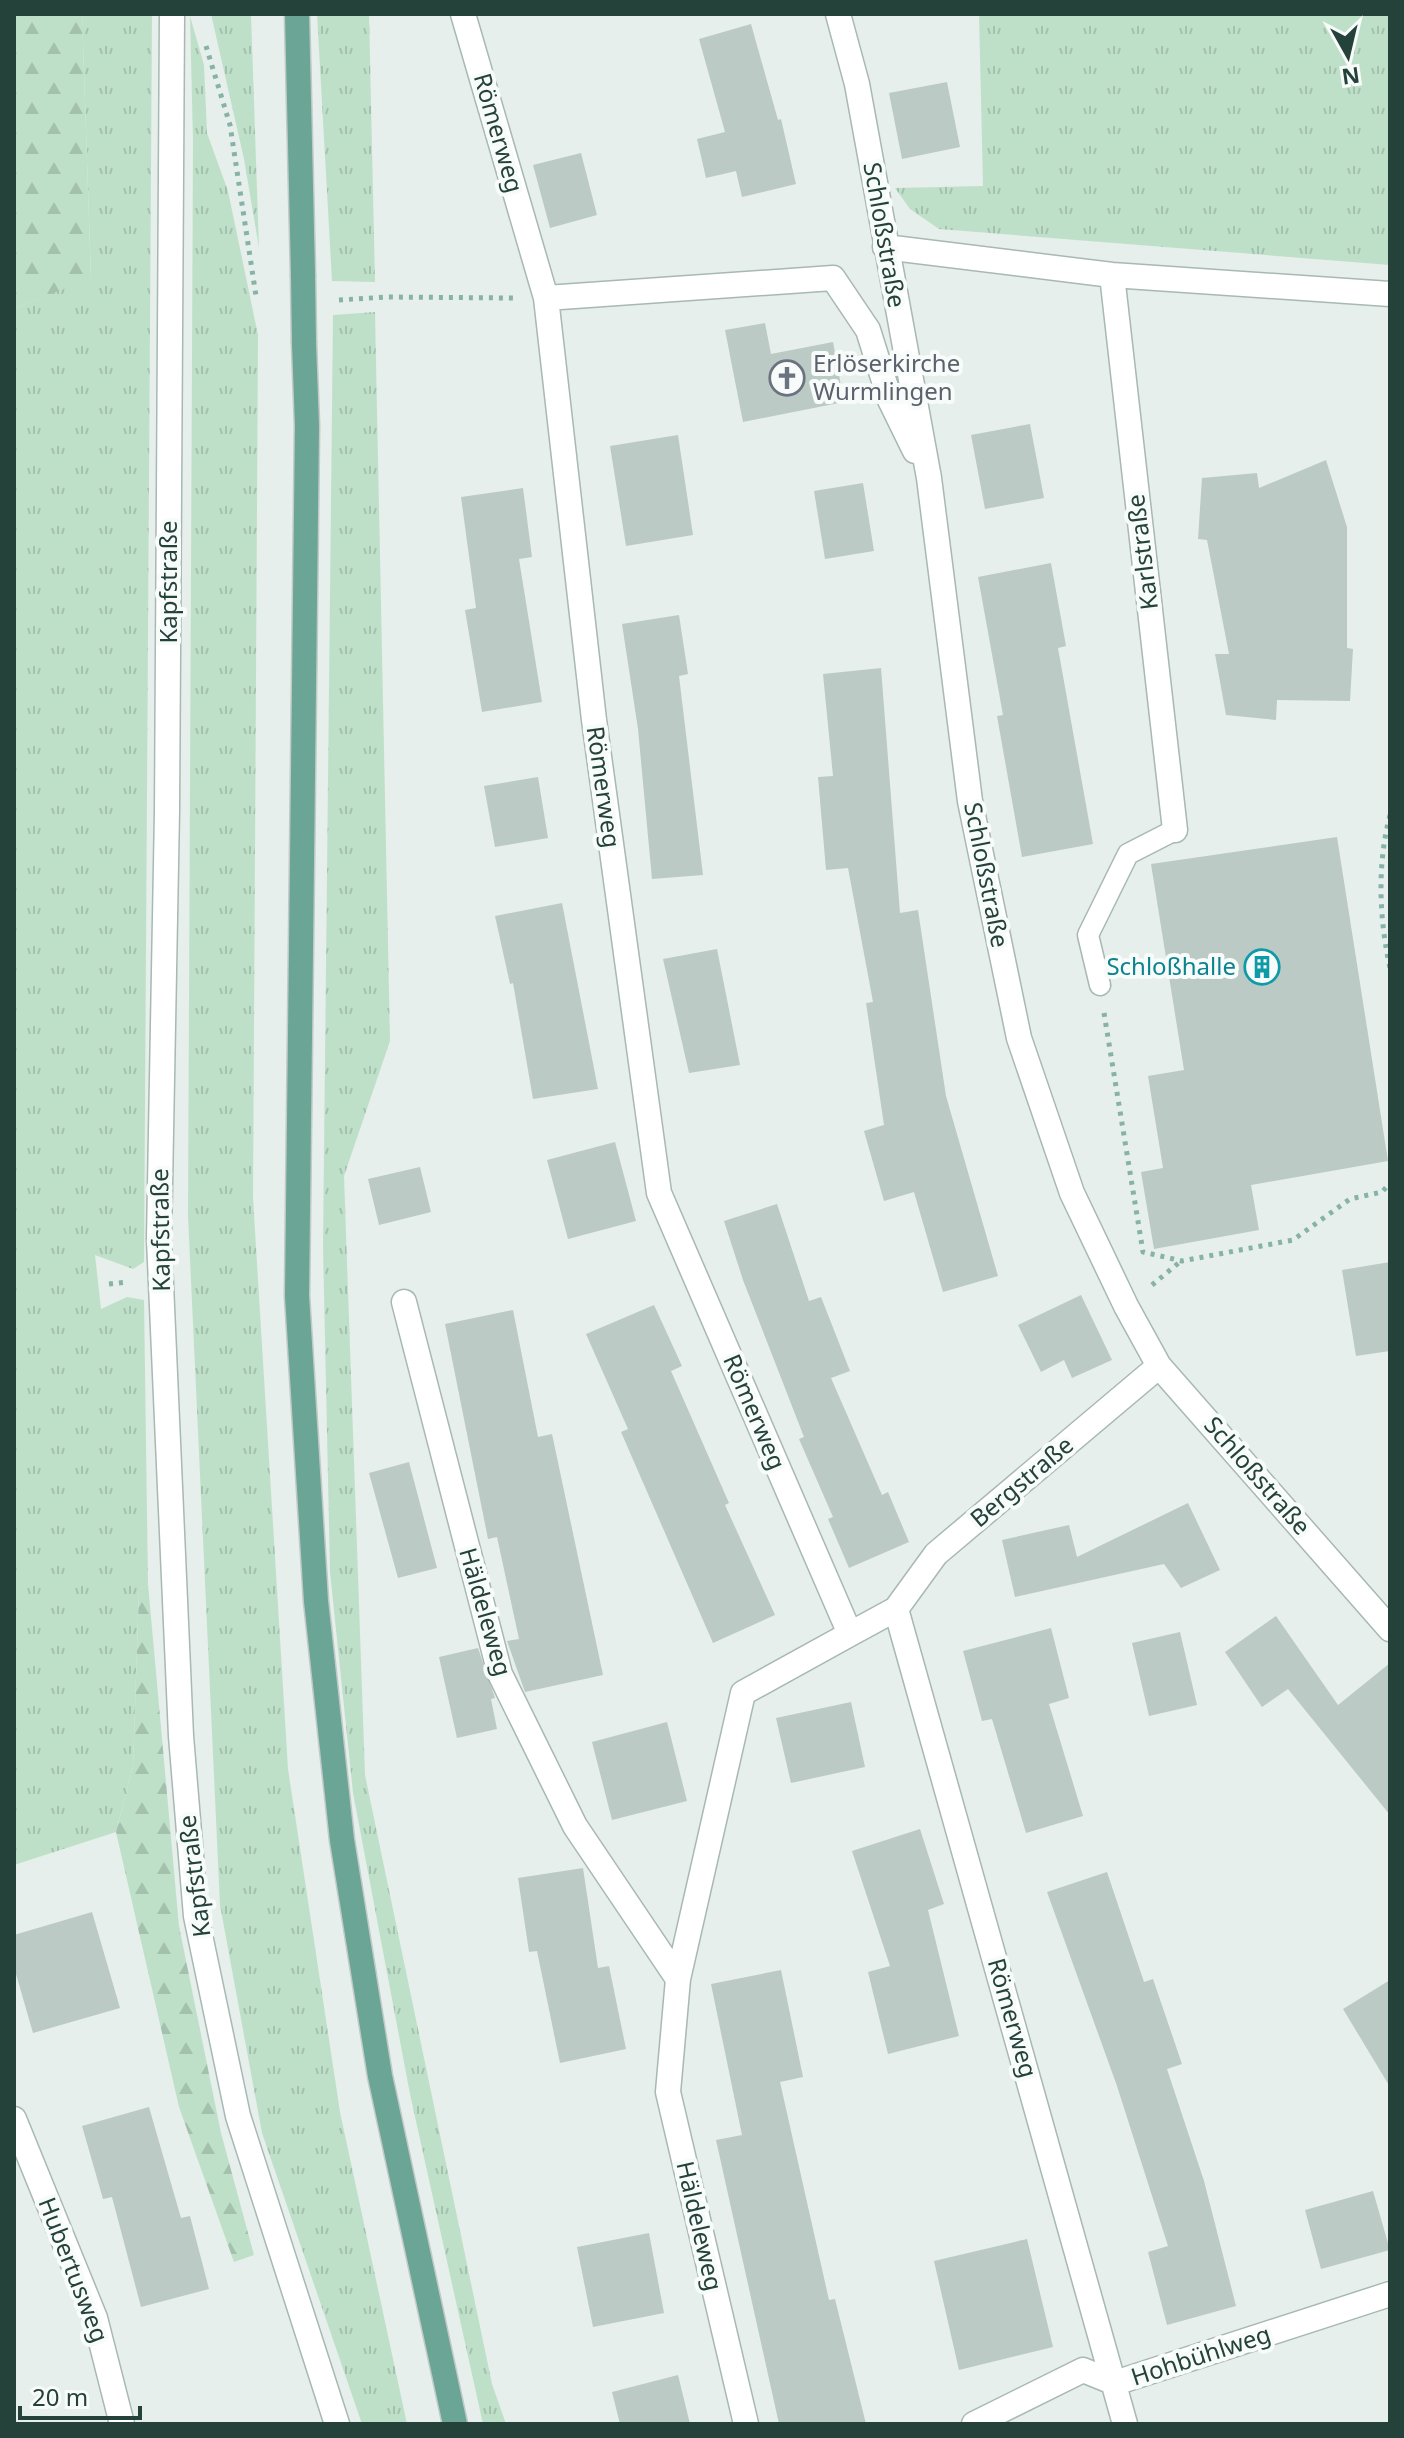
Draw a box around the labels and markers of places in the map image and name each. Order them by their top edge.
place label: Erlöserkirche Wurmlingen [813,346,960,407]
church icon: Erlöserkirche Wurmlingen [768,359,806,397]
building icon: Schloßhalle [1243,948,1281,986]
place label: Schloßhalle [1106,949,1236,982]

